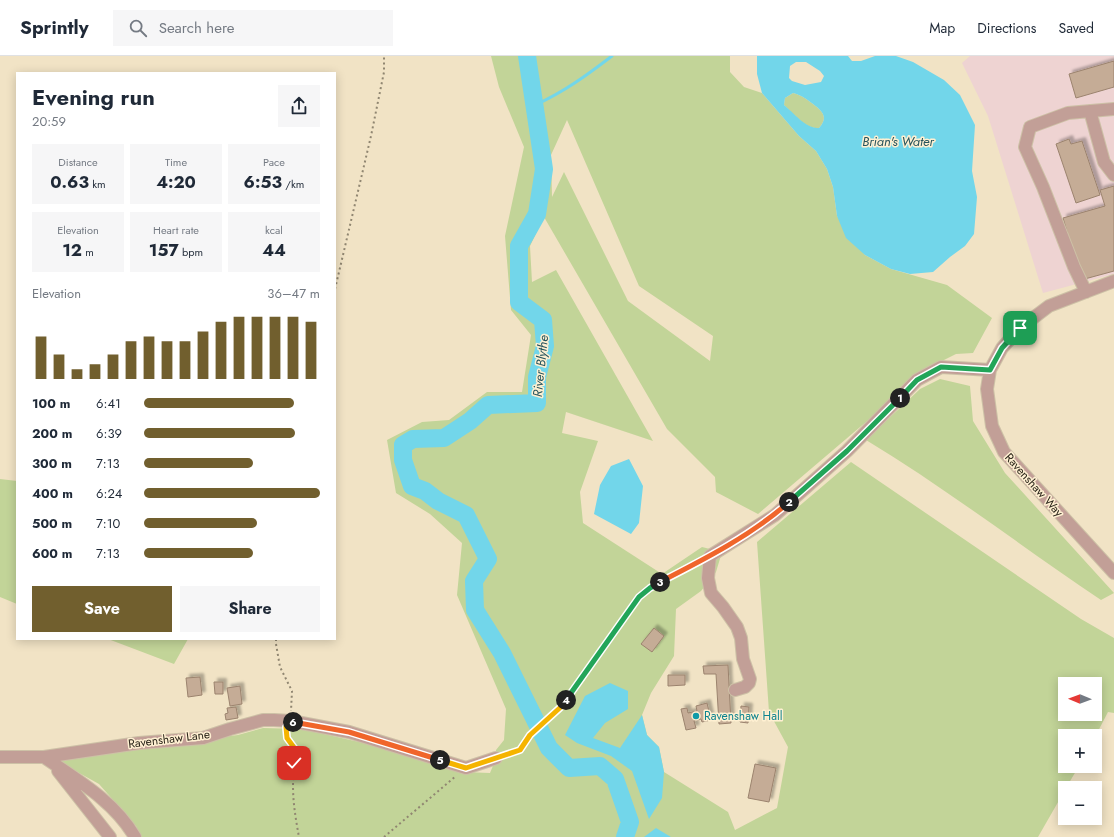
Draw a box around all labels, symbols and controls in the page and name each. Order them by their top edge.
search box [113,10,393,46]
text: Sprintly [20,14,89,41]
icon: search [127,17,149,39]
text: Search here [159,17,235,39]
text: Map [929,18,955,38]
text: Directions [977,18,1037,38]
text: Saved [1059,18,1094,38]
text: Evening run [32,81,155,113]
button: share [278,85,320,127]
text: 20:59 [32,112,66,131]
water label: Brian's Water [862,132,934,151]
text: Distance [58,154,98,170]
text: Time [165,154,187,170]
text: Pace [263,154,285,170]
text: 0.63 [50,170,89,194]
text: 4:20 [156,170,196,194]
text: 6:53 [244,170,282,194]
text: km [89,176,106,192]
text: /km [282,176,304,192]
text: Elevation [57,222,99,238]
text: Heart rate [153,222,199,238]
text: kcal [265,222,283,238]
text: 12 [62,238,82,262]
text: 157 [149,238,179,262]
text: 44 [262,238,286,262]
text: m [82,244,94,260]
text: bpm [179,244,203,260]
text: Elevation [32,284,81,303]
text: 36–47 m [267,284,320,303]
pin [1003,311,1037,345]
icon: arrive [1009,317,1031,339]
water label: River Blythe [528,334,553,398]
pin: 1 [890,388,910,408]
text: 1 [897,390,903,406]
text: 100 m [32,394,70,413]
text: 6:41 [96,394,121,413]
text: 200 m [32,424,72,443]
text: 6:39 [96,424,122,443]
street label: Ravenshaw Way [1000,449,1068,521]
text: 300 m [32,454,72,473]
text: 7:13 [96,454,120,473]
text: 400 m [32,484,73,503]
text: 6:24 [96,484,122,503]
pin: 2 [779,492,799,512]
text: 2 [785,494,793,510]
text: 500 m [32,514,72,533]
text: 7:10 [96,514,120,533]
text: 600 m [32,544,72,563]
text: 7:13 [96,544,120,563]
pin: 3 [650,572,670,592]
text: 3 [657,574,663,590]
button: Save [32,586,172,632]
button: Share [180,586,320,632]
north arrow [1058,677,1102,721]
map controls [1058,677,1102,825]
pin: 4 [556,690,576,710]
text: 4 [562,692,570,708]
place label: Ravenshaw Hall [704,707,783,725]
marker: Ravenshaw Hall [691,711,701,721]
pin: 6 [283,712,303,732]
text: 6 [289,714,297,730]
street label: Ravenshaw Lane [127,725,211,753]
button: + [1058,729,1102,773]
pin [277,746,311,780]
pin: 5 [430,750,450,770]
icon: check [283,752,305,774]
text: 5 [436,752,444,768]
button: − [1058,781,1102,825]

